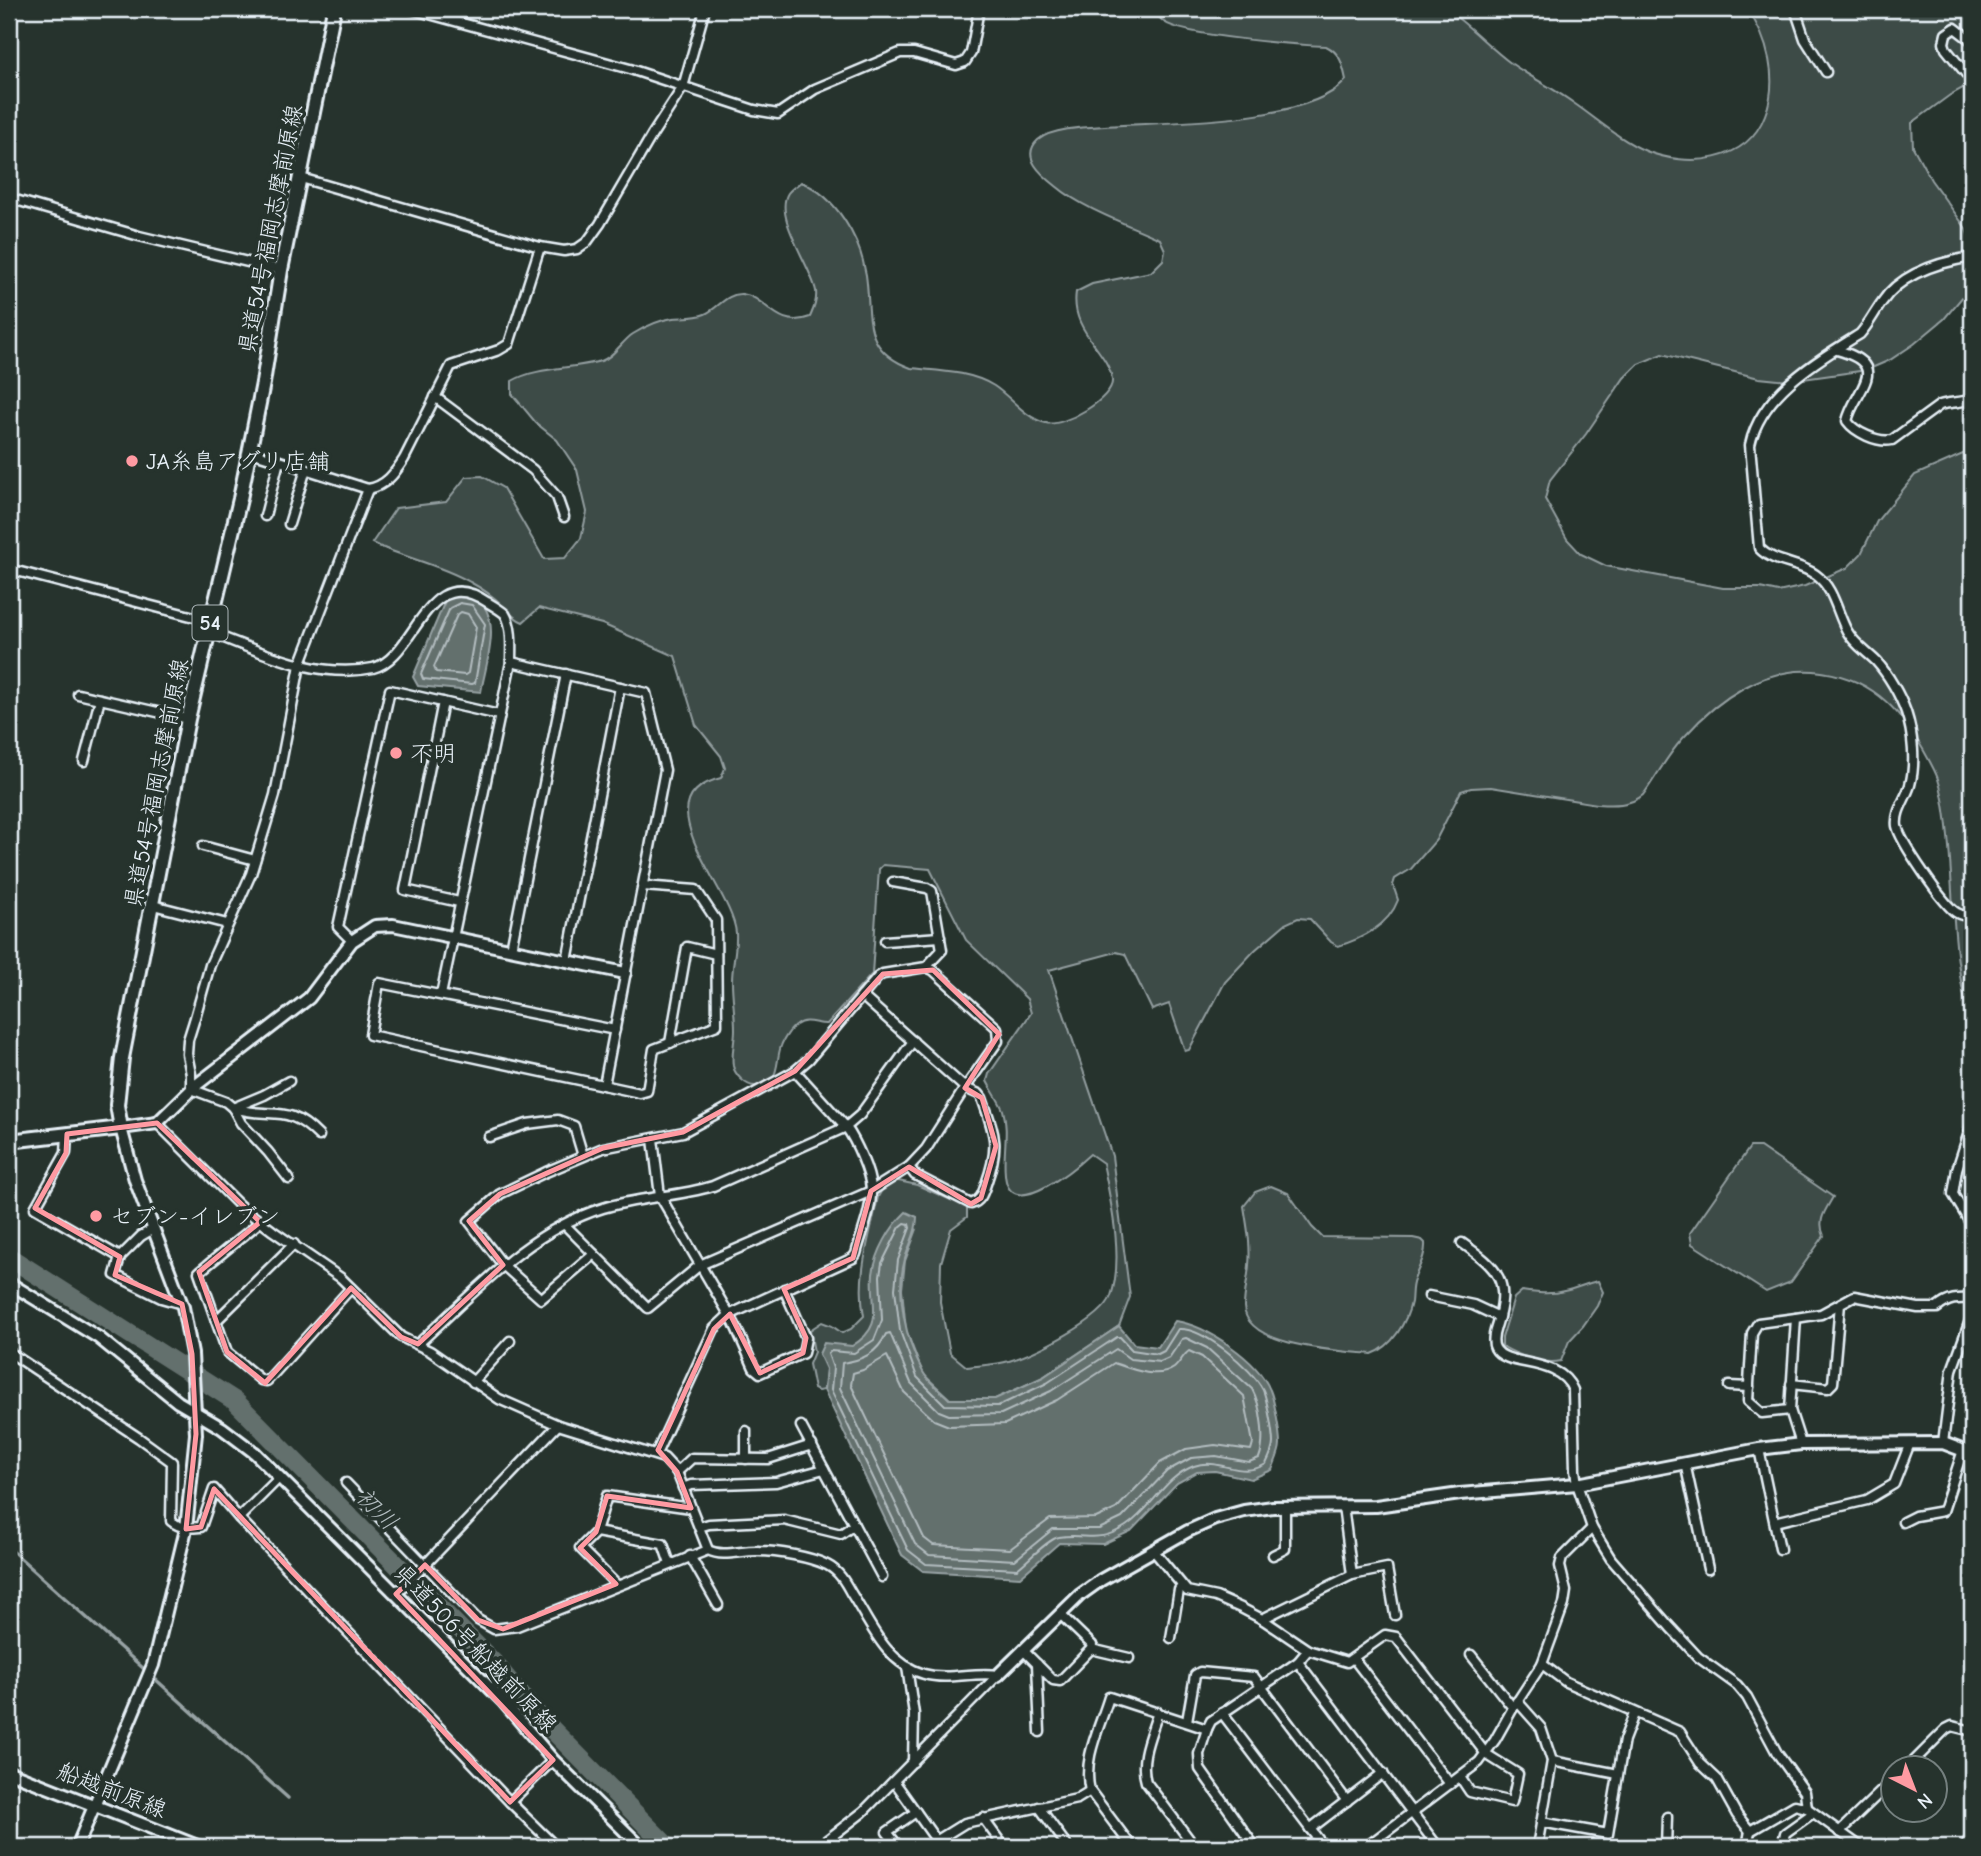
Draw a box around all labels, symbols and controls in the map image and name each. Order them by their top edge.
street label: 県道54号福岡志摩前原線 [233,102,308,356]
place label: JA糸島アグリ店舗 [146,448,330,475]
marker: JA糸島アグリ店舗 [124,453,140,469]
road number: 54 [192,606,228,640]
street label: 県道54号福岡志摩前原線 [119,656,194,910]
place label: 不明 [410,740,456,767]
marker: 不明 [388,745,404,761]
place label: セブン-イレブン [110,1203,280,1230]
marker: セブン-イレブン [88,1208,104,1224]
water label: 初川 [350,1482,404,1536]
street label: 県道506号船越前原線 [388,1559,563,1738]
north arrow [1880,1755,1950,1825]
street label: 船越前原線 [53,1757,170,1824]
text: N [1913,1789,1937,1813]

